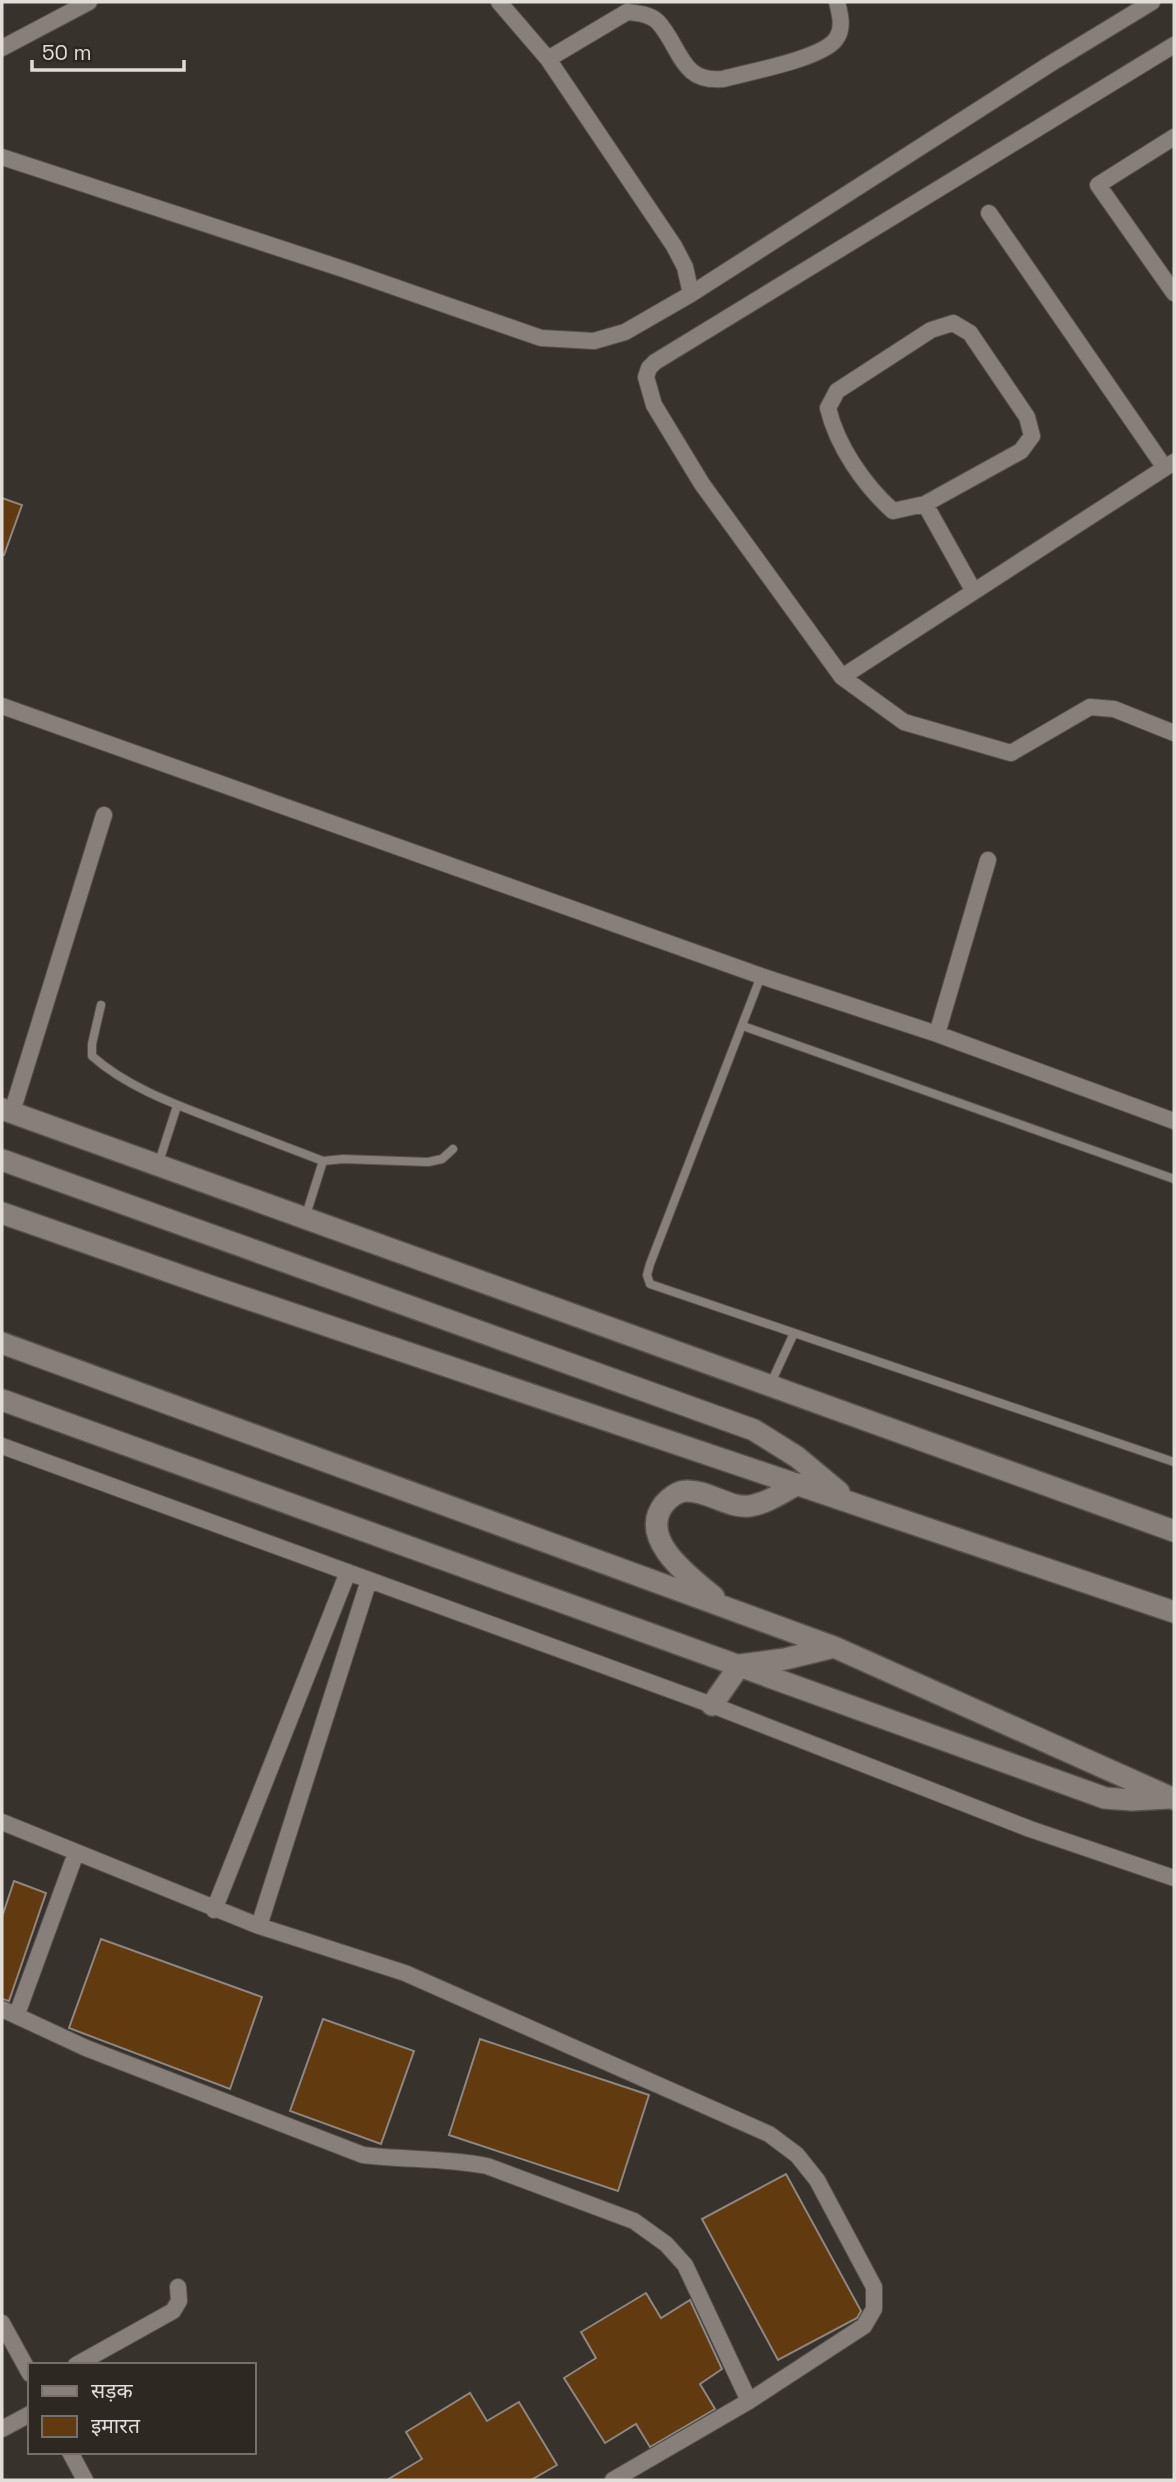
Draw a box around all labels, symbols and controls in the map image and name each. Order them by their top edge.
scale bar [32,28,184,72]
text: 50 m [42,39,92,66]
legend [28,2363,256,2454]
text: सड़क [91,2377,133,2404]
text: इमारत [91,2412,141,2439]

